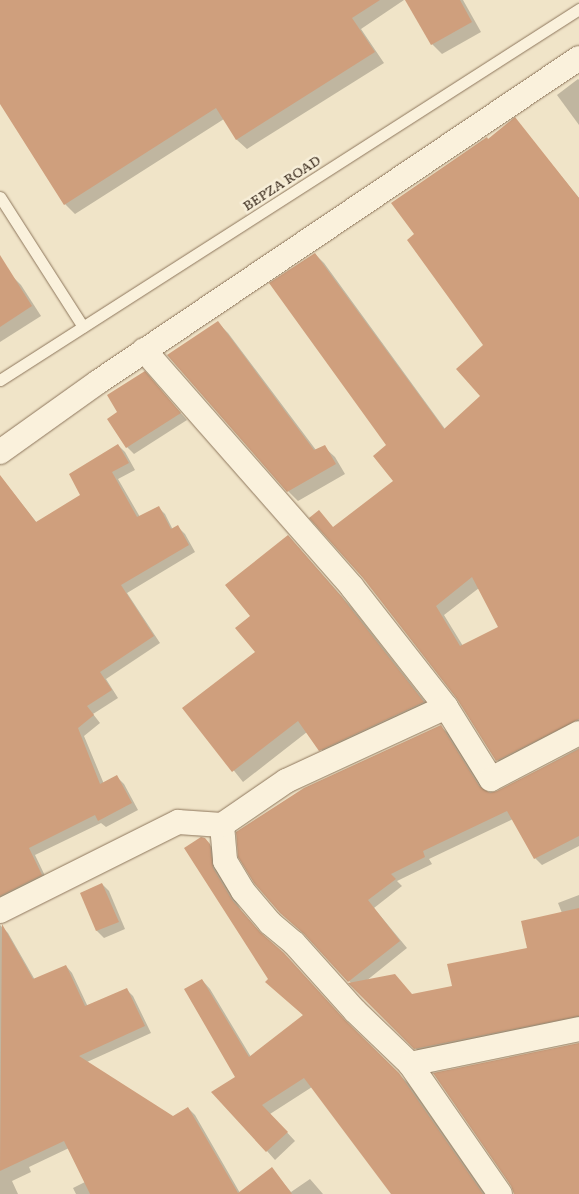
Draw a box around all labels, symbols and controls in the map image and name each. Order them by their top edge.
street label: BEPZA ROAD [239,151,323,213]

